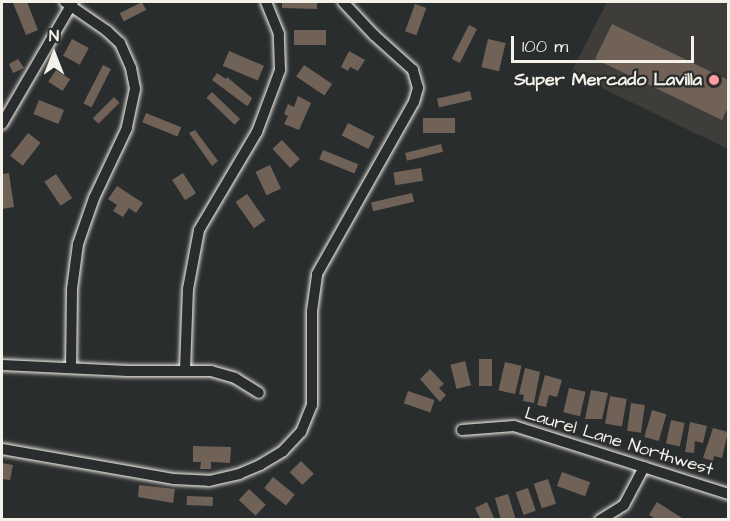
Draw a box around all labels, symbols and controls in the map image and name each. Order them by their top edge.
north arrow [24,24,84,84]
scale bar [514,24,697,62]
text: N [49,25,59,47]
text: 100 m [522,34,568,59]
place label: Super Mercado Lavilla [514,69,702,91]
marker: Super Mercado Lavilla [707,73,721,87]
street label: Laurel Lane Northwest [522,403,716,481]

